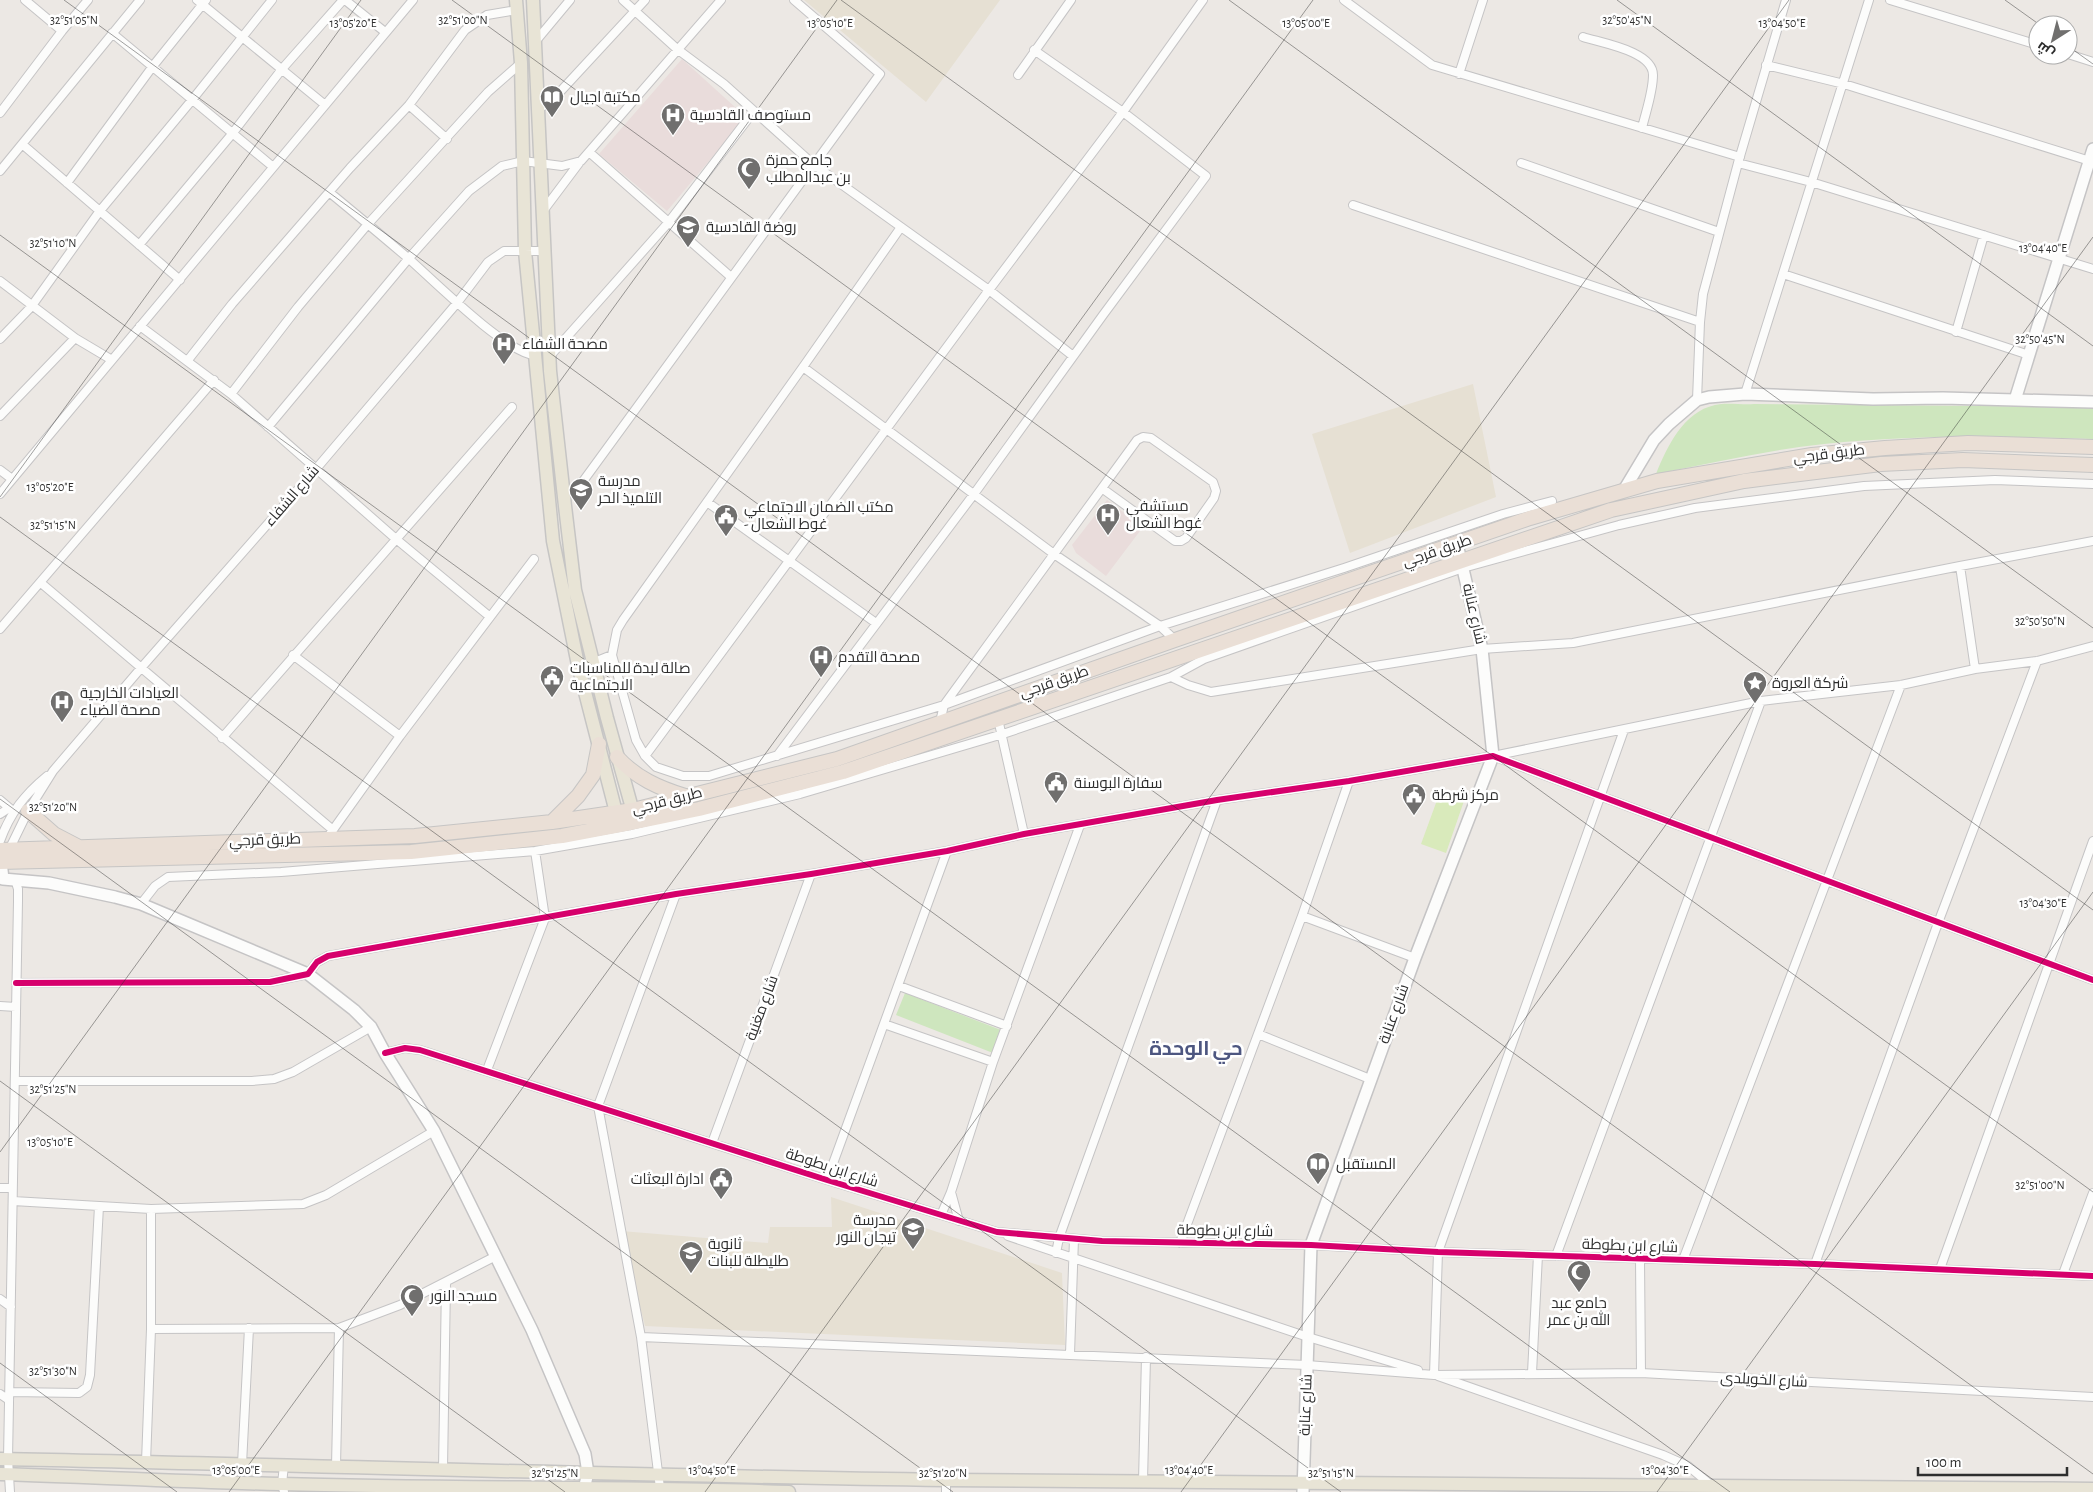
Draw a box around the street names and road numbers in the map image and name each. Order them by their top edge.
street label: طريق قرجي [1792,442,1866,470]
street label: شارع الشفاء [261,462,324,531]
street label: طريق قرجي [1401,532,1475,574]
street label: شارع عنابة [1457,582,1489,647]
street label: طريق قرجي [1018,663,1092,705]
street label: طريق قرجي [630,785,705,821]
street label: طريق قرجي [229,831,301,853]
street label: شارع مغنية [742,973,784,1044]
street label: شارع عنابة [1375,982,1414,1047]
street label: شارع ابن بطوطة [783,1145,880,1193]
street label: شارع ابن بطوطة [1177,1222,1273,1242]
street label: شارع ابن بطوطة [1582,1236,1678,1258]
street label: شارع الخويلدى [1720,1369,1808,1393]
street label: شارع عنابة [1296,1374,1318,1436]

